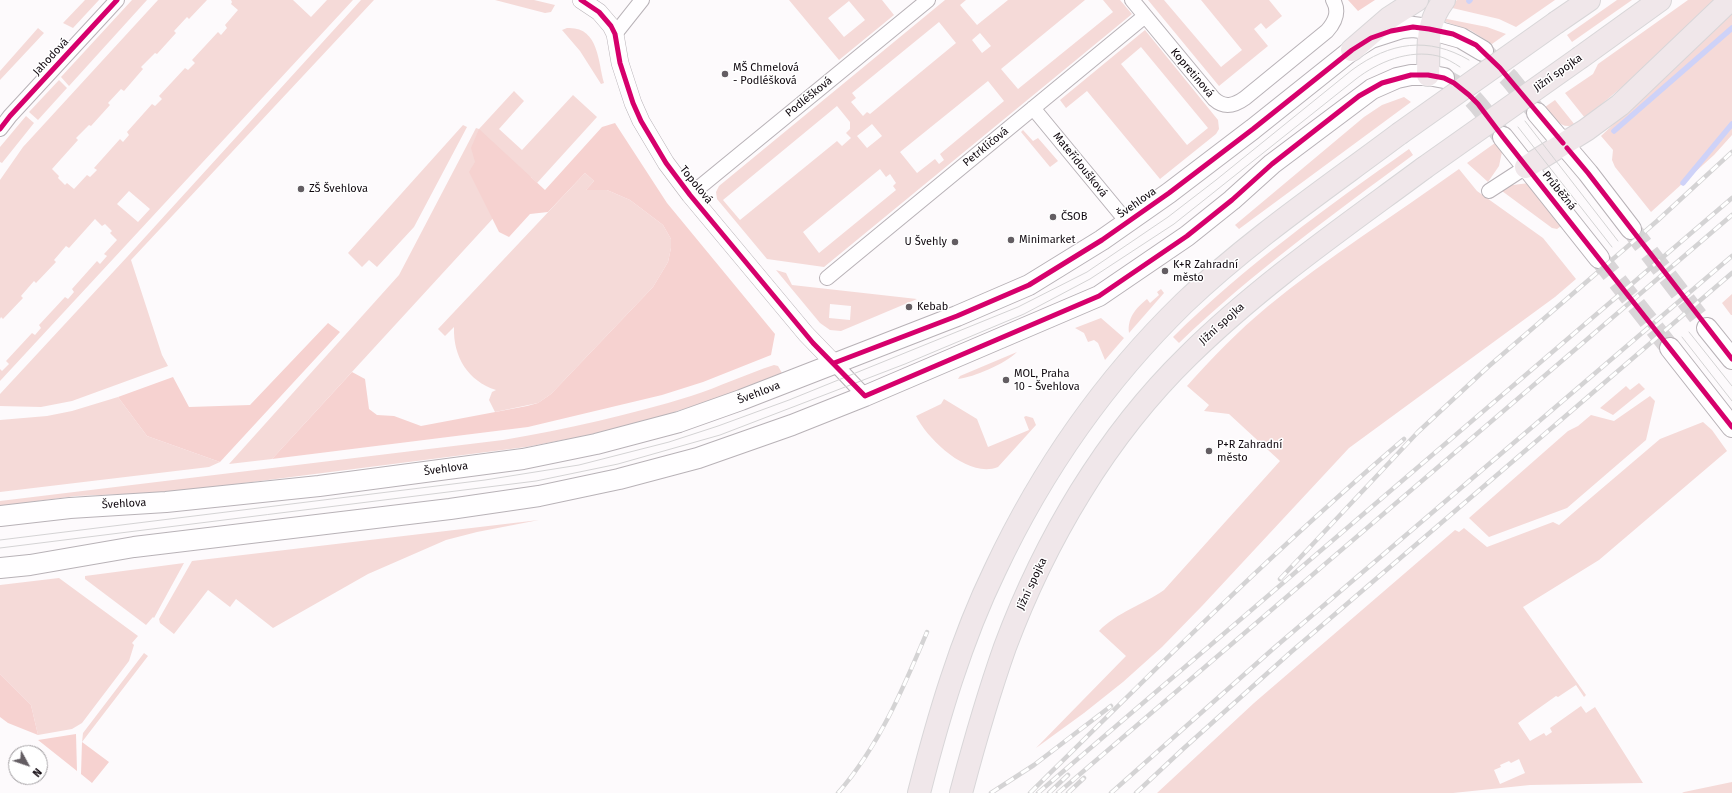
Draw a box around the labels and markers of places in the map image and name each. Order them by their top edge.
place label: MŠ Chmelová - Podléšková [733,61,799,87]
marker: MŠ Chmelová - Podléšková [720,69,730,79]
place label: ZŠ Švehlova [309,182,368,196]
marker: ZŠ Švehlova [296,184,306,194]
place label: ČSOB [1061,210,1087,224]
marker: ČSOB [1048,212,1058,222]
place label: Minimarket [1019,233,1075,247]
place label: U Švehly [905,235,947,249]
marker: Minimarket [1006,235,1016,245]
marker: U Švehly [950,237,960,247]
place label: K+R Zahradní město [1173,258,1238,284]
marker: K+R Zahradní město [1160,266,1170,276]
place label: Kebab [917,300,948,314]
marker: Kebab [904,302,914,312]
place label: MOL, Praha 10 - Švehlova [1014,367,1080,393]
marker: MOL, Praha 10 - Švehlova [1001,375,1011,385]
place label: P+R Zahradní město [1217,438,1282,464]
marker: P+R Zahradní město [1204,446,1214,456]

